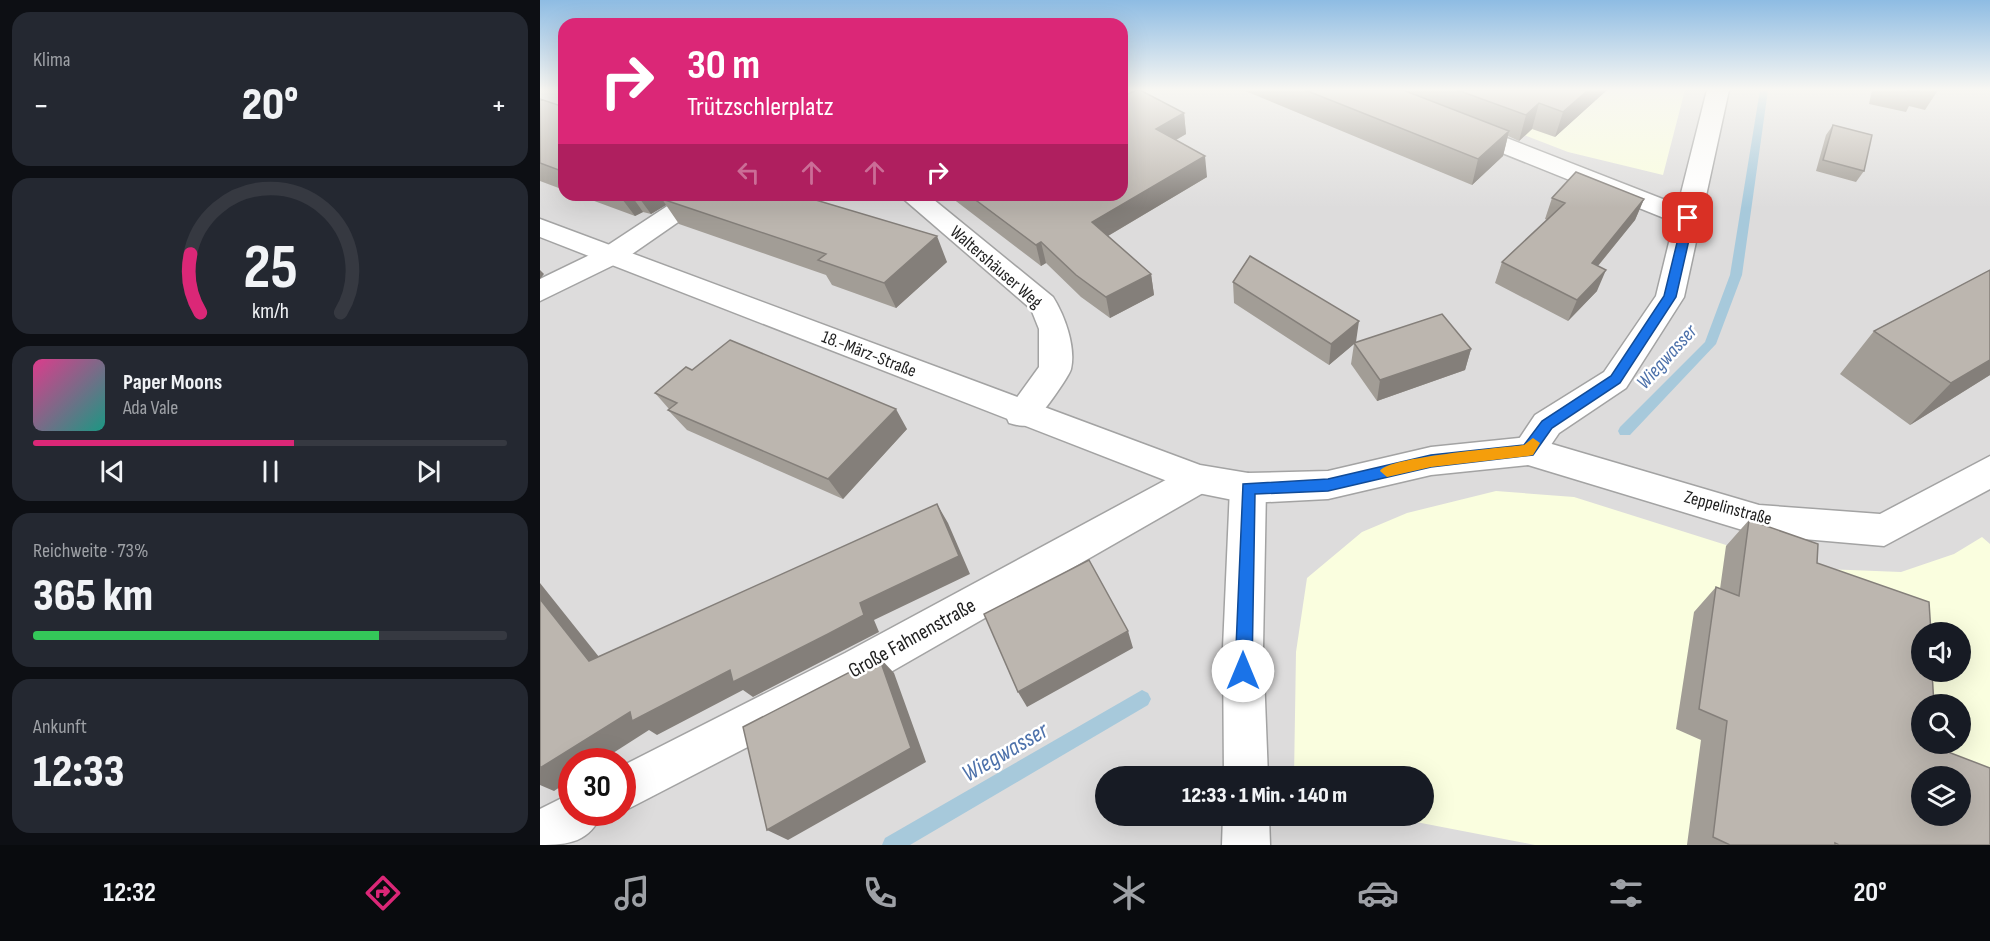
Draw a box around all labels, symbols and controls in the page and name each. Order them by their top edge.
text: 30 m [687,40,760,91]
icon: right [588,42,666,120]
text: Klima [33,48,71,72]
text: 20° [242,78,298,133]
text: − [33,86,49,126]
text: + [491,86,507,126]
text: Trützschlerplatz [687,91,834,123]
icon: left [732,156,765,189]
icon: ahead [795,156,828,189]
icon: ahead [858,156,891,189]
icon: right [921,156,954,189]
pin [1662,192,1713,243]
icon: arrive [1671,201,1704,234]
street label: Waltershäuser Weg [946,221,1046,313]
text: 25 [243,231,297,306]
text: km/h [251,300,289,325]
water label: Wiegwasser [1632,319,1703,394]
street label: 18.-März-Straße [819,326,919,382]
text: Paper Moons [123,369,222,396]
text: Ada Vale [123,396,178,420]
icon: previous [96,455,129,488]
icon: pause [254,455,287,488]
icon: next [412,455,445,488]
street label: Zeppelinstraße [1682,486,1774,530]
text: Reichweite · 73% [33,539,148,563]
text: 365 km [33,569,153,624]
street label: Große Fahnenstraße [844,593,980,683]
map controls [1911,622,1971,826]
button: sound [1911,622,1971,682]
position arrow [1211,639,1275,703]
button: search [1911,694,1971,754]
text: Ankunft [33,715,87,739]
water label: Wiegwasser [957,715,1054,788]
text: 12:33 [33,745,124,800]
speed limit sign: 30 [558,748,636,826]
button: layers [1911,766,1971,826]
text: 12:33 · 1 Min. · 140 m [1182,782,1347,809]
icon: directions [362,872,404,914]
icon: music [611,872,653,914]
icon: phone [859,872,901,914]
icon: climate [1108,872,1150,914]
icon: car [1357,872,1399,914]
icon: filters [1605,872,1647,914]
text: 12:32 [103,877,156,909]
text: 20° [1854,877,1887,909]

